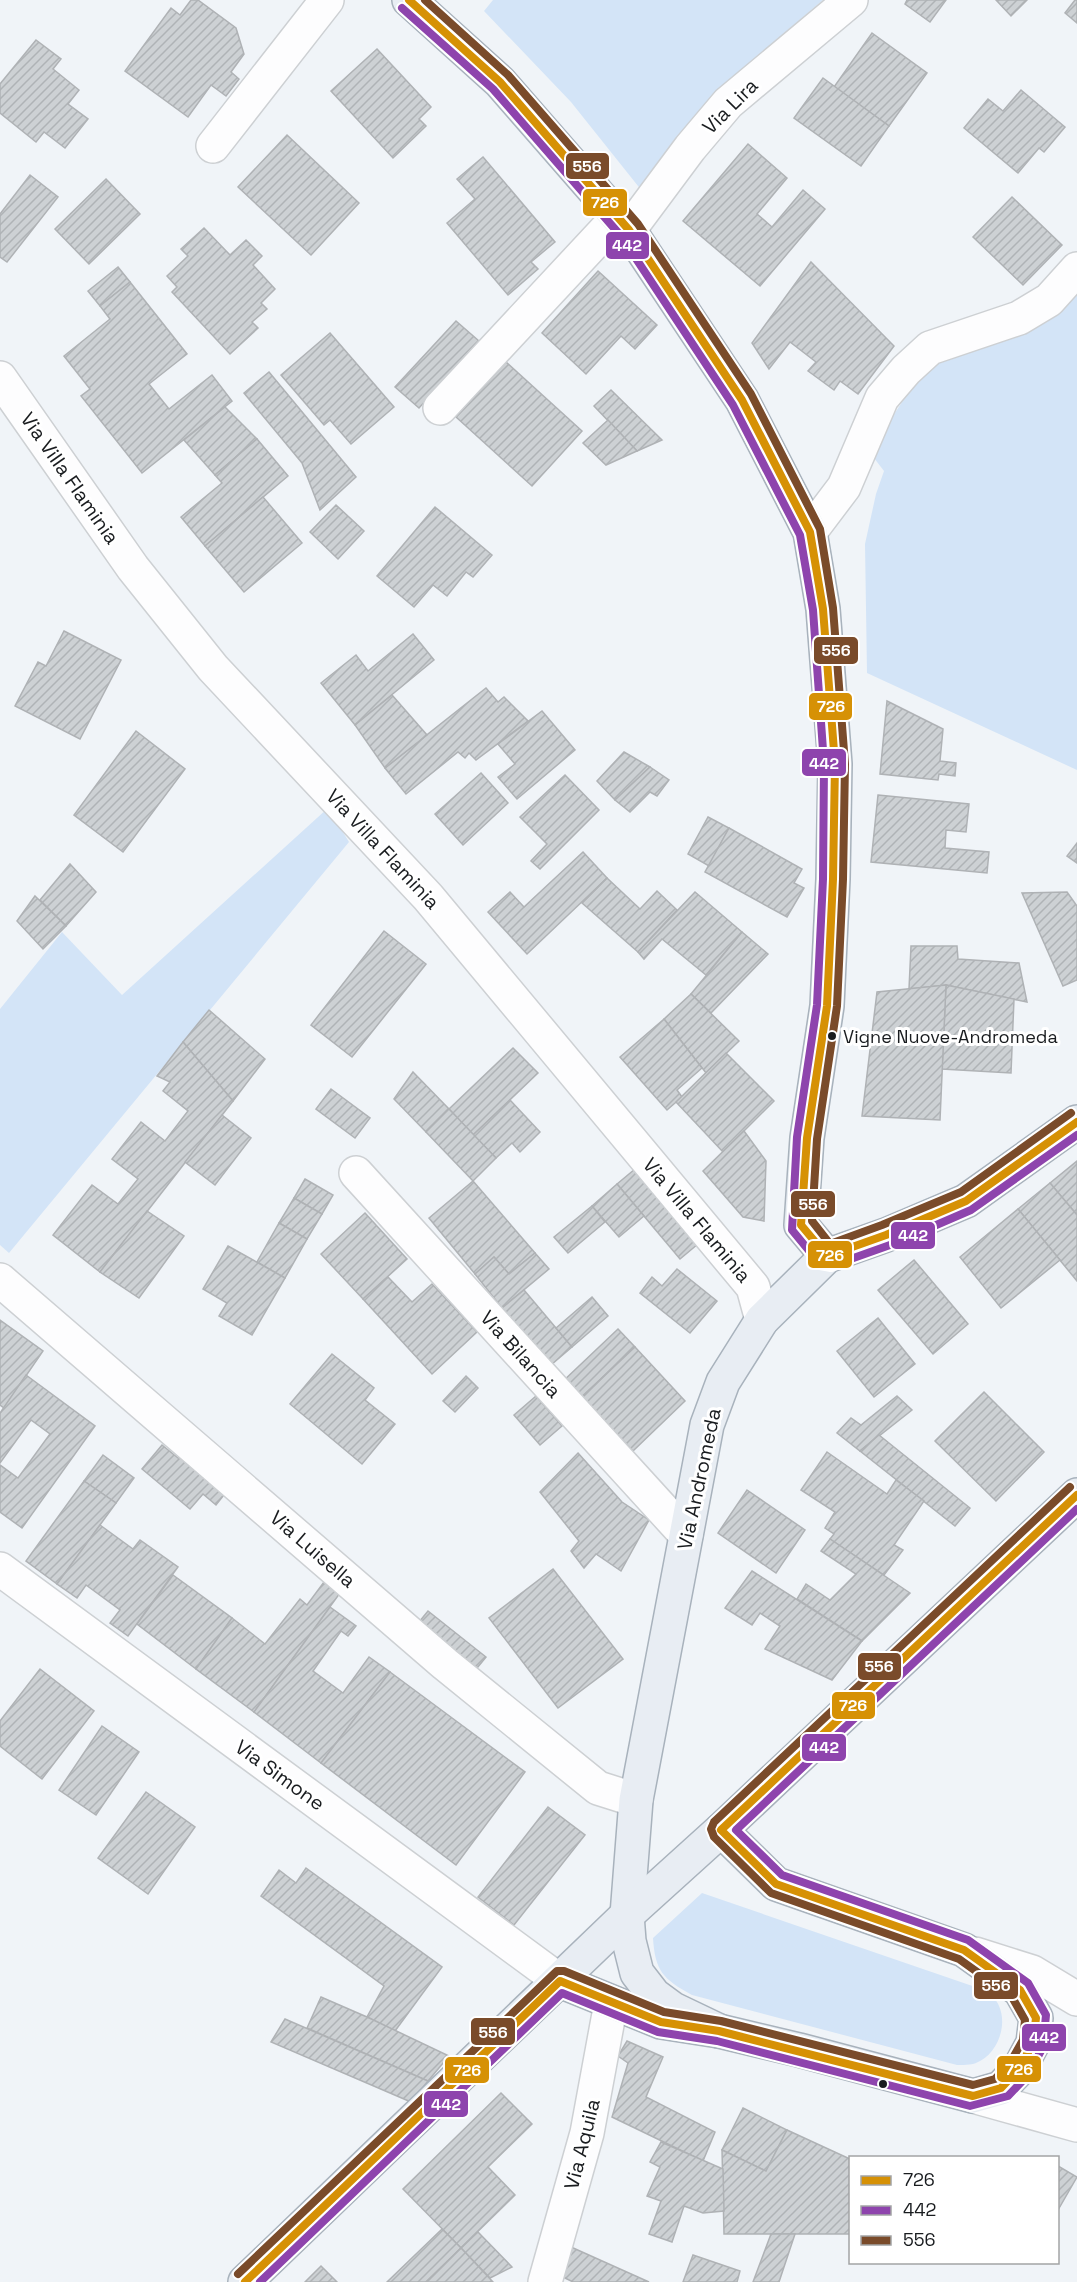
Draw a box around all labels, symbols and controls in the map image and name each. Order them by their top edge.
street label: Via Lira [697,73,763,139]
line badge: 556 [565,152,610,180]
text: 556 [572,156,602,177]
line badge: 726 [582,188,628,217]
text: 726 [591,192,619,213]
line badge: 442 [605,231,650,260]
text: 442 [612,235,642,256]
street label: Via Villa Flaminia [15,407,125,549]
line badge: 556 [813,636,859,665]
text: 556 [821,640,851,661]
line badge: 726 [808,692,853,721]
text: 726 [817,696,845,717]
line badge: 442 [801,748,847,777]
text: 442 [809,753,839,774]
street label: Via Villa Flaminia [321,783,445,915]
place label: Vigne Nuove-Andromeda [843,1025,1058,1048]
marker: Vigne Nuove-Andromeda [826,1030,838,1042]
street label: Via Villa Flaminia [637,1152,757,1288]
line badge: 556 [790,1190,836,1218]
text: 556 [798,1194,828,1215]
line badge: 442 [890,1221,936,1250]
text: 442 [898,1225,928,1246]
line badge: 726 [807,1240,853,1269]
text: 726 [816,1245,844,1266]
street label: Via Bilancia [475,1305,567,1403]
street label: Via Andromeda [671,1406,727,1552]
street label: Via Luisella [265,1505,361,1593]
line badge: 556 [857,1652,902,1681]
text: 556 [864,1656,894,1677]
line badge: 726 [831,1691,876,1720]
text: 726 [839,1695,867,1716]
line badge: 442 [801,1733,847,1762]
street label: Via Simone [230,1734,330,1816]
text: 442 [809,1737,839,1758]
line badge: 556 [973,1971,1019,2000]
text: 556 [981,1975,1011,1996]
line badge: 556 [470,2017,516,2046]
text: 556 [478,2022,508,2043]
line badge: 442 [1021,2023,1067,2052]
text: 442 [1029,2027,1059,2048]
line badge: 726 [996,2055,1042,2083]
line badge: 726 [444,2056,490,2084]
text: 726 [1005,2059,1033,2080]
text: 726 [453,2060,481,2081]
unlabelled marker [877,2078,889,2090]
line badge: 442 [423,2090,469,2118]
text: 442 [431,2094,461,2115]
street label: Via Aquila [558,2096,606,2192]
legend [849,2156,1059,2264]
text: 726 [903,2168,935,2191]
text: 442 [903,2198,936,2221]
text: 556 [903,2228,936,2251]

